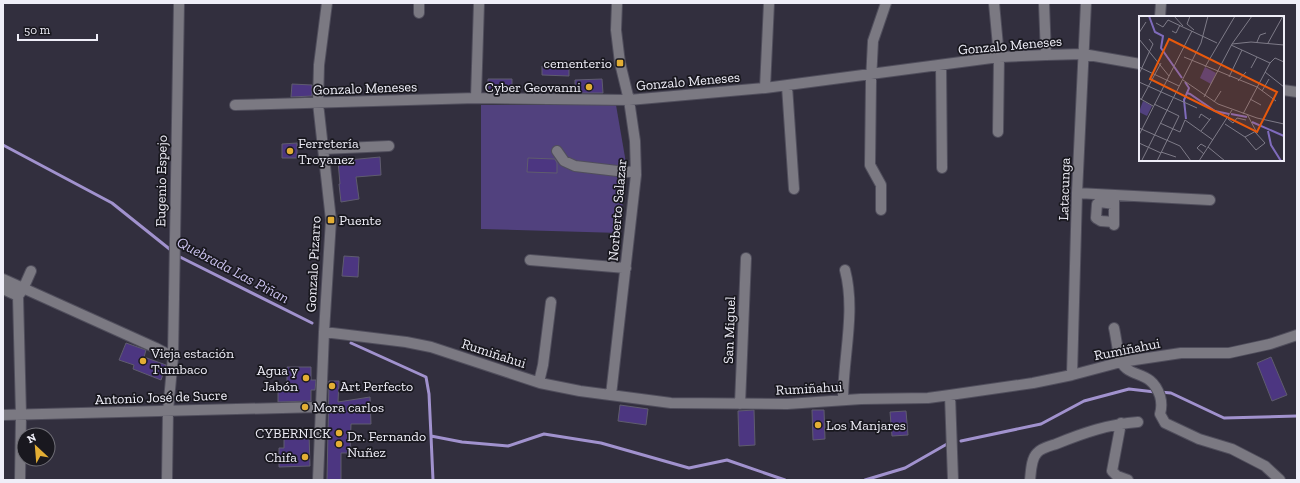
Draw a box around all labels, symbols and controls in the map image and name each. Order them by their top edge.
scale bar [18,16,97,42]
inset map [1139,16,1284,161]
text: 50 m [24,23,51,37]
street label: Gonzalo Meneses [957,32,1063,59]
place label: cementerio [544,55,612,72]
marker: cementerio [615,58,625,68]
street label: Gonzalo Meneses [635,68,741,95]
street label: Gonzalo Meneses [313,78,417,99]
place label: Cyber Geovanni [485,79,581,96]
marker: Cyber Geovanni [584,82,594,92]
street label: Eugenio Espejo [152,135,171,227]
place label: Ferretería Troyanez [298,135,359,168]
marker: Ferretería Troyanez [285,146,295,156]
street label: Latacunga [1055,157,1074,221]
street label: Norberto Salazar [605,158,630,262]
place label: Puente [339,212,382,229]
street label: Gonzalo Pizarro [302,215,325,313]
marker: Puente [326,215,336,225]
water label: Quebrada Las Piñan [174,233,292,307]
street label: San Miguel [720,296,739,364]
street label: Rumiñahui [459,335,528,372]
street label: Rumiñahui [1093,335,1162,364]
place label: Vieja estación Tumbaco [150,345,234,378]
marker: Vieja estación Tumbaco [138,356,148,366]
place label: Agua y Jabón [257,362,299,395]
marker: Agua y Jabón [301,373,311,383]
place label: Art Perfecto [340,378,413,395]
street label: Rumiñahui [775,378,843,399]
marker: Art Perfecto [327,381,337,391]
street label: Antonio José de Sucre [95,387,228,408]
place label: Mora carlos [313,399,384,416]
marker: Mora carlos [300,402,310,412]
place label: Los Manjares [826,417,906,434]
marker: Los Manjares [813,420,823,430]
place label: CYBERNICK [255,425,331,442]
north arrow [16,427,56,467]
marker: CYBERNICK [334,428,344,438]
place label: Dr. Fernando Nuñez [347,428,426,461]
text: N [25,431,39,446]
marker: Dr. Fernando Nuñez [334,439,344,449]
place label: Chifa [265,449,297,466]
marker: Chifa [300,452,310,462]

